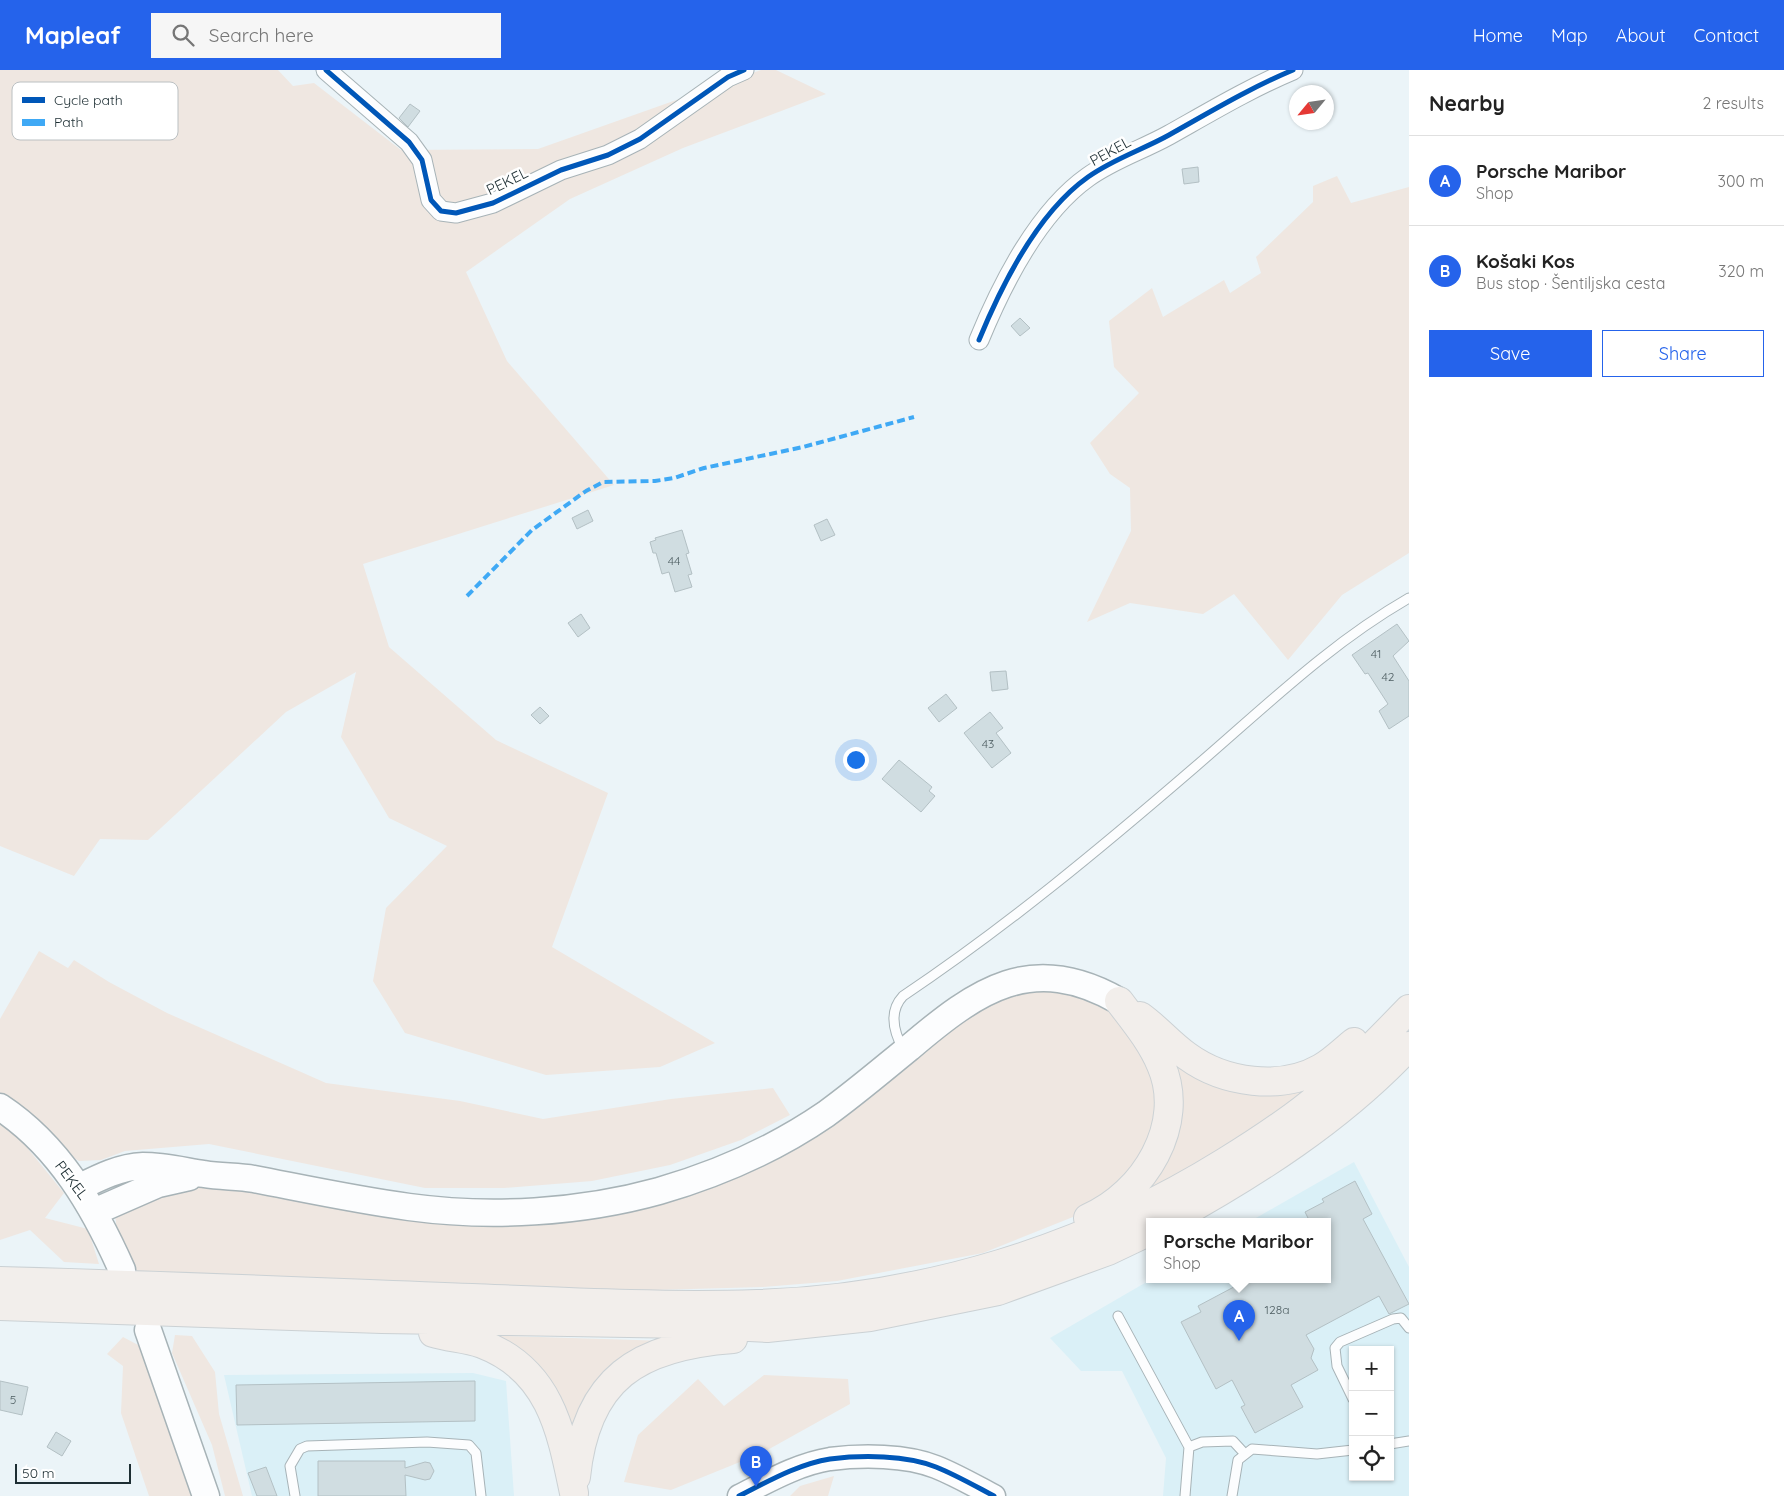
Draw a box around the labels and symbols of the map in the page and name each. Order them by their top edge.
legend [12,82,178,140]
north arrow [1289,85,1334,130]
text: Cycle path [54,91,123,109]
text: Path [54,113,83,131]
street label: PEKEL [1086,132,1134,170]
street label: PEKEL [483,163,531,199]
house number: 44 [668,553,680,568]
house number: 41 [1371,646,1381,661]
house number: 42 [1382,669,1395,684]
house number: 43 [982,736,994,751]
your location [843,747,869,773]
street label: PEKEL [51,1157,93,1203]
pin: A [1223,1300,1255,1341]
house number: 128a [1265,1302,1289,1317]
house number: 5 [10,1392,16,1407]
pin: B [740,1446,772,1487]
scale bar [15,1461,131,1484]

